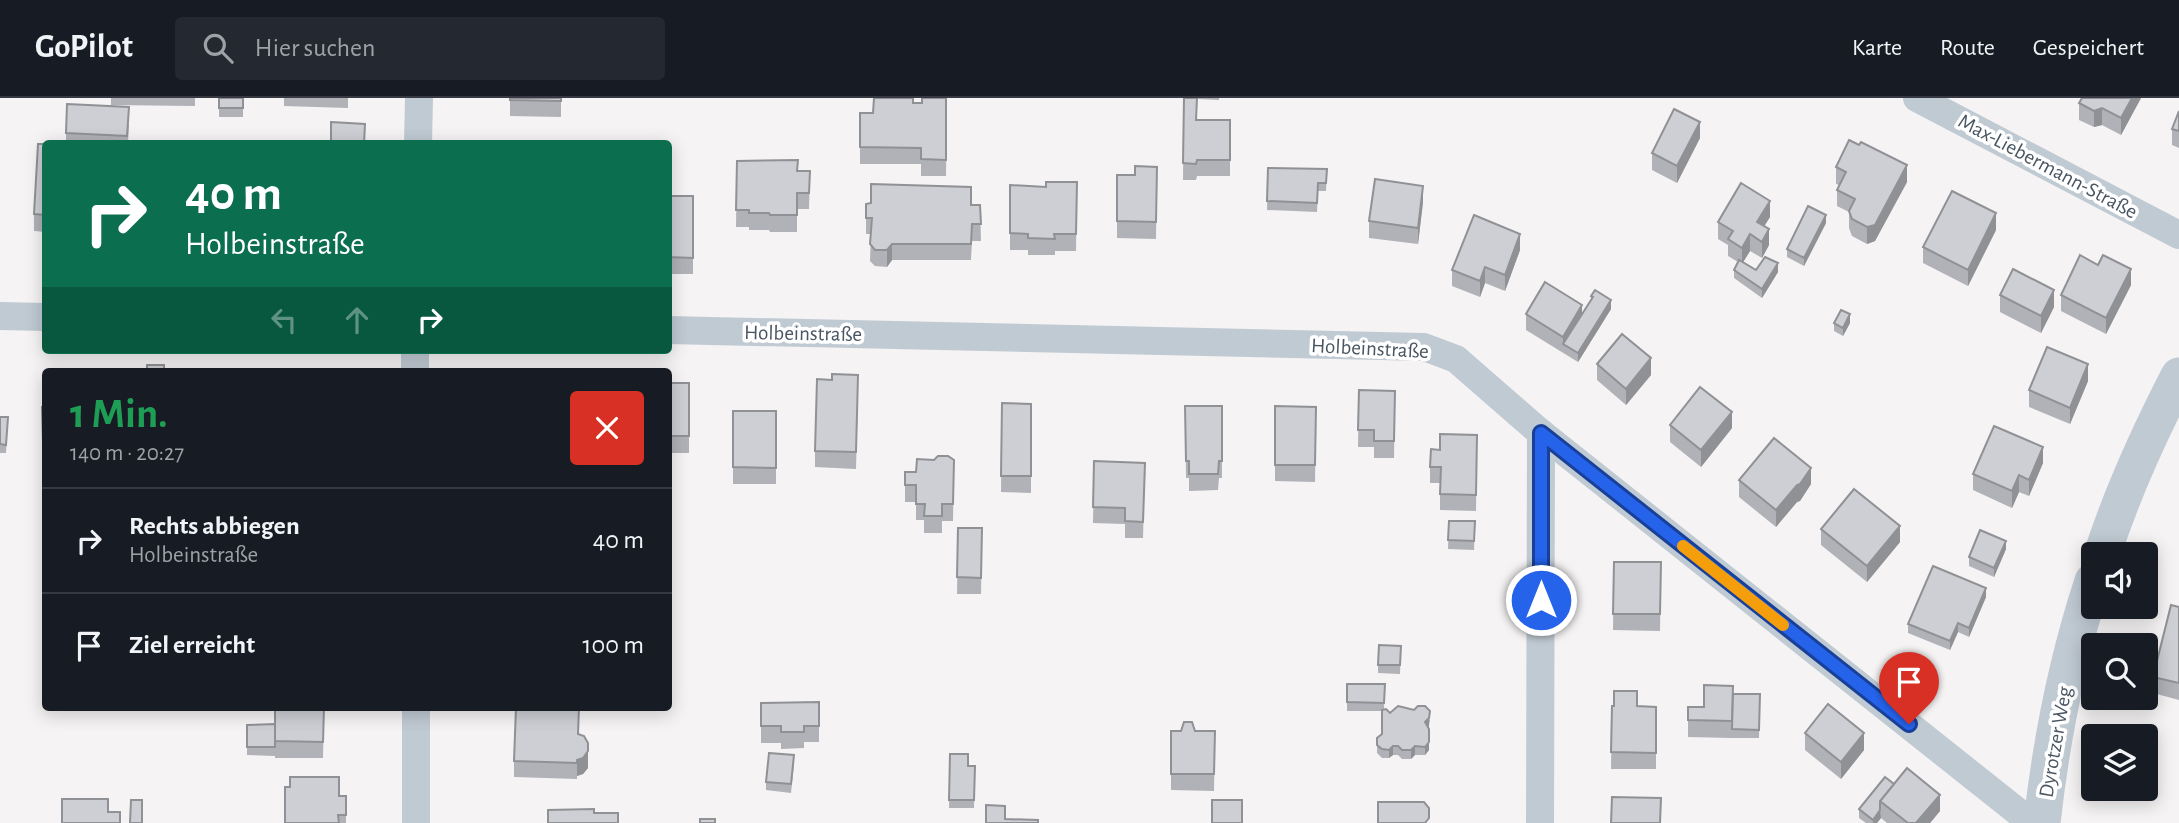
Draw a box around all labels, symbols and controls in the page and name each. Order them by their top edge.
search box [175,17,665,80]
icon: search [199,29,237,67]
text: GoPilot [35,31,133,64]
text: Hier suchen [255,35,375,61]
text: Karte [1852,36,1902,60]
text: Route [1940,36,1995,60]
text: Gespeichert [2033,36,2144,60]
street label: Max-Liebermann-Straße [1955,110,2141,223]
icon: right [70,168,161,259]
text: 40 m [185,170,282,219]
text: Holbeinstraße [185,228,365,260]
icon: left [265,301,303,339]
icon: ahead [338,301,376,339]
icon: right [411,301,449,339]
street label: Holbeinstraße [744,322,862,345]
street label: Holbeinstraße [1311,335,1429,362]
button: close [570,391,644,465]
text: 1 Min. [70,393,168,435]
text: 140 m · 20:27 [70,442,184,465]
text: Rechts abbiegen [129,513,300,539]
icon: right [70,522,108,560]
text: 40 m [593,527,644,553]
map controls [2081,542,2158,801]
button: sound [2081,542,2158,619]
text: Holbeinstraße [129,544,258,567]
position arrow [1504,563,1578,637]
icon: arrive [70,627,108,665]
text: Ziel erreicht [129,632,255,658]
text: 100 m [583,632,644,658]
button: search [2081,633,2158,710]
pin [1879,652,1939,724]
icon: arrive [1890,663,1928,701]
street label: Dyrotzer Weg [2035,684,2076,799]
button: layers [2081,724,2158,801]

